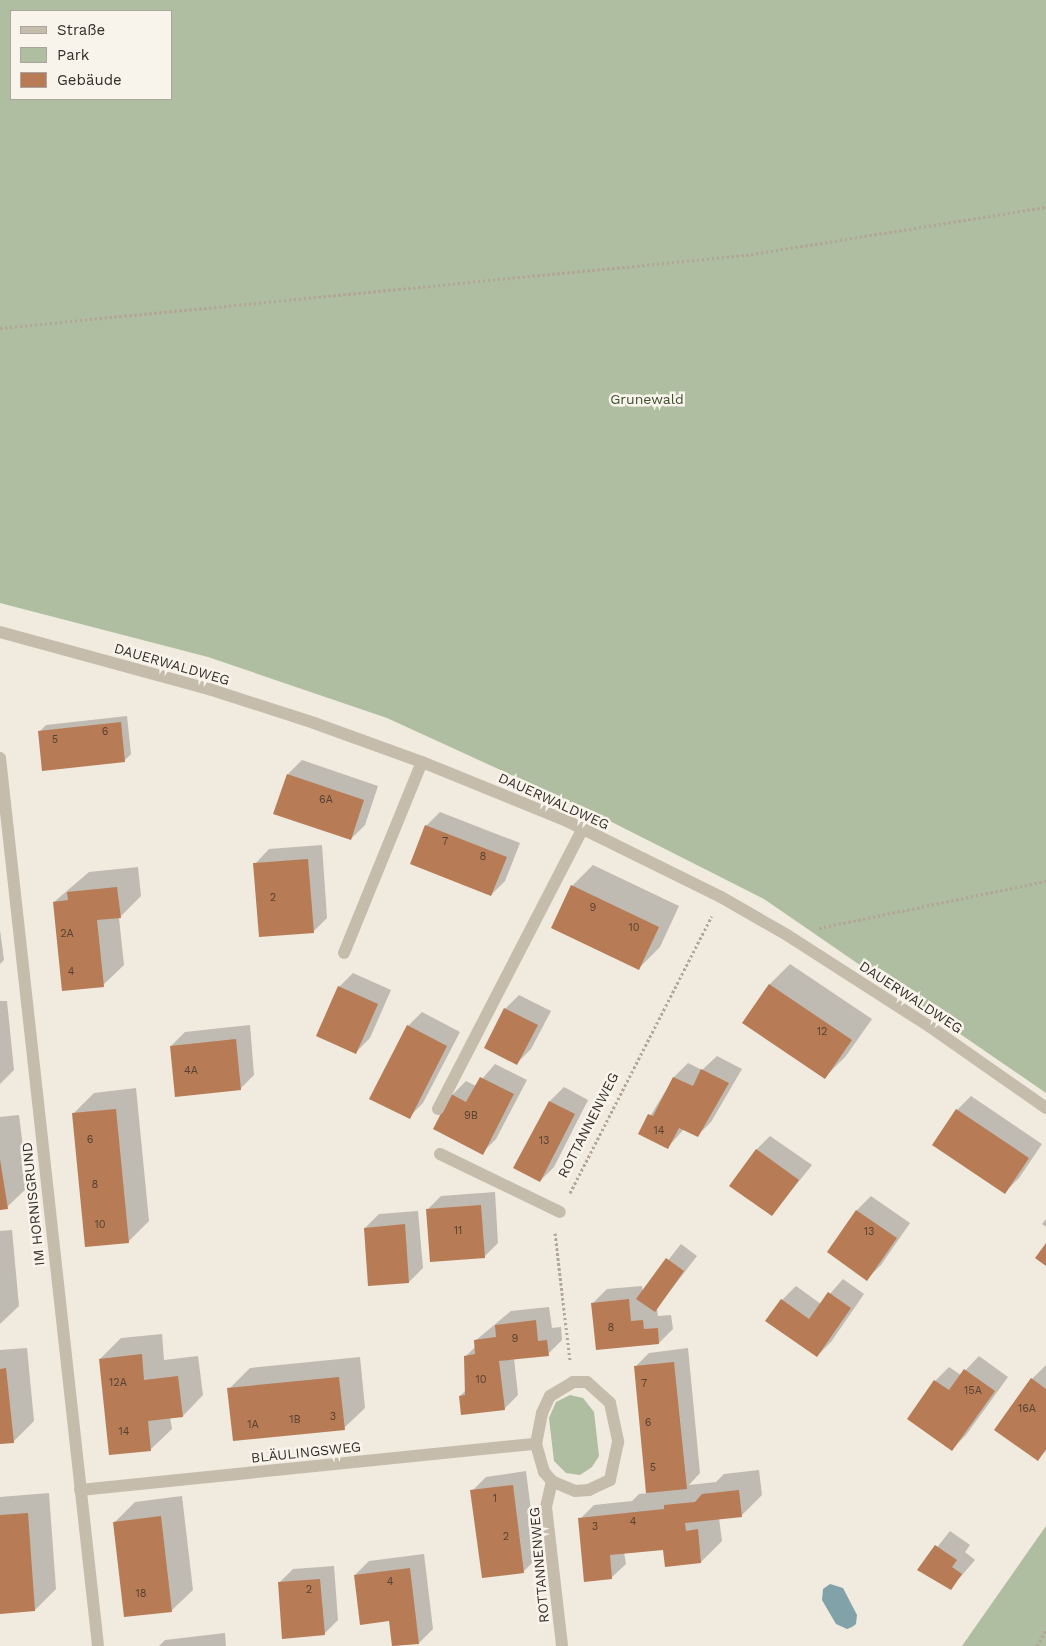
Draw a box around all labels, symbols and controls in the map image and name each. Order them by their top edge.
legend [10,10,172,100]
text: Straße [57,21,105,39]
text: Park [57,46,89,64]
text: Gebäude [57,71,122,89]
park label: Grunewald [610,391,684,407]
street label: DAUERWALDWEG [112,639,232,689]
house number: 6 [102,725,108,739]
house number: 5 [52,733,58,747]
street label: DAUERWALDWEG [496,769,612,833]
house number: 6A [319,793,333,807]
house number: 7 [442,835,448,849]
house number: 8 [480,850,486,864]
house number: 2 [270,891,276,905]
house number: 9 [590,901,596,915]
house number: 10 [628,921,640,935]
house number: 2A [60,927,74,941]
street label: DAUERWALDWEG [856,957,966,1037]
house number: 4 [68,965,74,979]
house number: 12 [817,1025,827,1039]
house number: 4A [184,1064,198,1078]
street label: ROTTANNENWEG [554,1069,622,1181]
house number: 9B [464,1109,478,1123]
house number: 14 [653,1124,665,1138]
house number: 6 [87,1133,93,1147]
house number: 13 [539,1134,549,1148]
street label: IM HORNISGRUND [18,1141,48,1267]
house number: 8 [92,1178,98,1192]
house number: 10 [94,1218,106,1232]
house number: 11 [454,1224,462,1238]
house number: 13 [864,1225,874,1239]
house number: 8 [608,1321,614,1335]
house number: 9 [512,1332,518,1346]
house number: 10 [475,1373,487,1387]
house number: 12A [109,1376,127,1390]
house number: 7 [641,1377,647,1391]
house number: 15A [964,1384,982,1398]
house number: 16A [1018,1402,1036,1416]
house number: 3 [330,1410,336,1424]
house number: 1B [289,1413,301,1427]
house number: 6 [645,1416,651,1430]
house number: 1A [247,1418,259,1432]
house number: 14 [118,1425,130,1439]
street label: BLÄULINGSWEG [250,1438,362,1466]
house number: 5 [650,1461,656,1475]
house number: 1 [493,1492,497,1506]
street label: ROTTANNENWEG [526,1506,552,1624]
house number: 4 [630,1515,636,1529]
house number: 3 [592,1520,598,1534]
house number: 2 [503,1530,509,1544]
house number: 4 [387,1575,393,1589]
house number: 2 [306,1583,312,1597]
house number: 18 [135,1587,147,1601]

